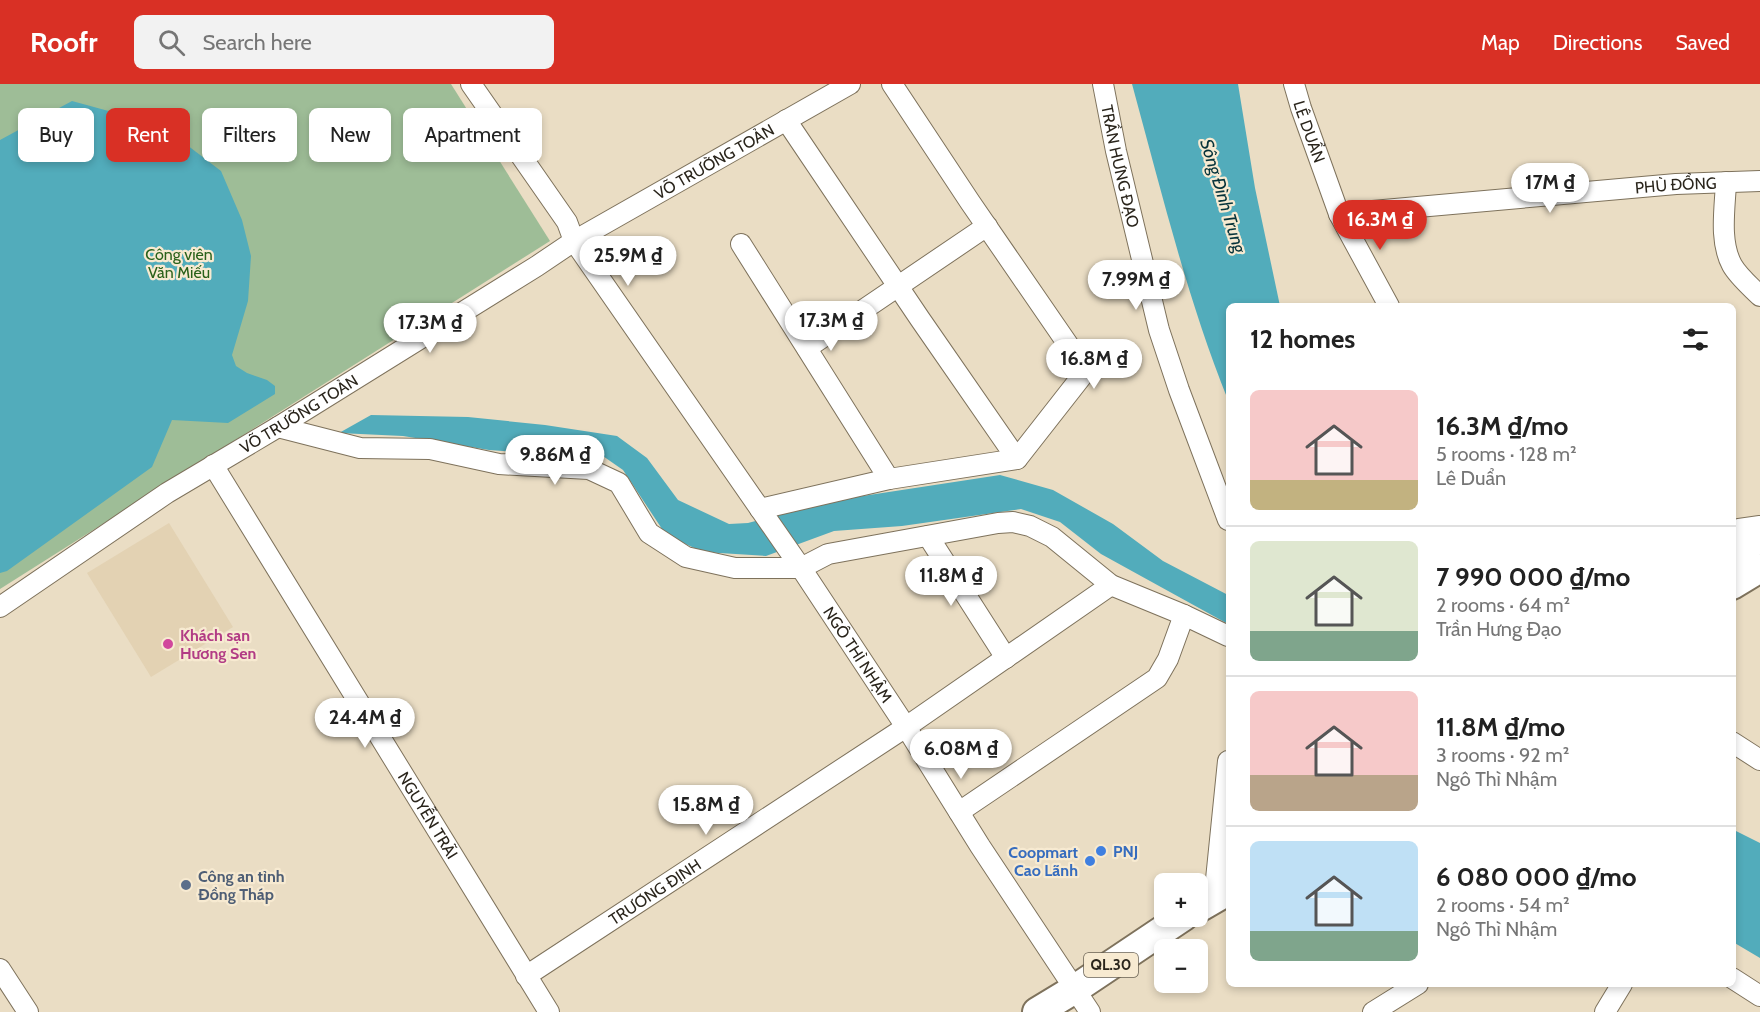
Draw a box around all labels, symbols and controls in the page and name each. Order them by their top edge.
search box [134,15,554,69]
text: Roofr [30,25,98,59]
icon: search [155,26,188,59]
text: Search here [203,29,312,56]
text: Map [1481,30,1520,55]
text: Directions [1553,30,1642,55]
text: Saved [1675,30,1730,55]
street label: LÊ DUẨN [1290,98,1329,165]
street label: TRẦN HƯNG ĐẠO [1098,103,1144,229]
chip: Buy [18,108,94,162]
chip: Rent [106,108,190,162]
chip: Filters [202,108,297,162]
chip: New [309,108,391,162]
chip: Apartment [403,108,542,162]
street label: VÕ TRƯỜNG TOẢN [651,120,777,203]
water label: Sông Đình Trung [1195,136,1251,256]
pin: 17M ₫ [1508,163,1592,214]
text: 17M ₫ [1525,170,1575,194]
street label: PHÙ ĐỔNG [1634,172,1717,197]
pin: 16.3M ₫ [1325,200,1435,251]
text: 16.3M ₫ [1347,207,1413,231]
pin: 25.9M ₫ [573,236,683,287]
text: 25.9M ₫ [593,243,663,267]
park label: Công viên Văn Miếu [145,245,213,282]
pin: 7.99M ₫ [1081,260,1191,311]
text: 7.99M ₫ [1102,267,1170,291]
pin: 17.3M ₫ [776,301,886,352]
pin: 17.3M ₫ [375,303,485,354]
text: 17.3M ₫ [799,308,863,332]
text: 17.3M ₫ [398,310,462,334]
text: 12 homes [1250,323,1355,355]
icon: filters [1679,323,1712,356]
pin: 16.8M ₫ [1039,339,1149,390]
text: 16.8M ₫ [1060,346,1128,370]
street label: VÕ TRƯỜNG TOẢN [236,370,361,457]
text: 16.3M ₫/mo [1436,410,1568,442]
icon: home [1298,414,1370,486]
pin: 9.86M ₫ [500,435,610,486]
text: 9.86M ₫ [519,442,591,466]
text: 5 rooms · 128 m² [1436,442,1577,466]
text: Lê Duẩn [1436,466,1506,490]
pin: 11.8M ₫ [896,556,1006,607]
text: 7 990 000 ₫/mo [1436,561,1630,593]
text: 11.8M ₫ [919,563,983,587]
icon: home [1298,565,1370,637]
text: 2 rooms · 64 m² [1436,593,1570,617]
street label: NGÔ THÌ NHẬM [820,603,897,706]
text: Trần Hưng Đạo [1436,617,1562,641]
place label: Khách sạn Hương Sen [180,626,256,663]
marker: Khách sạn Hương Sen [161,637,175,651]
pin: 24.4M ₫ [310,698,420,749]
text: 24.4M ₫ [329,705,401,729]
text: 11.8M ₫/mo [1436,711,1565,743]
icon: home [1298,715,1370,787]
pin: 6.08M ₫ [906,729,1016,780]
text: 6.08M ₫ [924,736,998,760]
text: 3 rooms · 92 m² [1436,743,1569,767]
text: Ngô Thì Nhậm [1436,767,1557,791]
street label: NGUYỄN TRÃI [394,768,462,862]
pin: 15.8M ₫ [651,785,761,836]
text: 15.8M ₫ [672,792,740,816]
place label: PNJ [1113,842,1138,861]
place label: Coopmart Cao Lãnh [1008,843,1078,880]
marker: PNJ [1094,844,1108,858]
marker: Coopmart Cao Lãnh [1083,854,1097,868]
street label: TRƯƠNG ĐỊNH [605,855,704,929]
text: 6 080 000 ₫/mo [1436,861,1637,893]
icon: home [1298,865,1370,937]
place label: Công an tỉnh Đồng Tháp [198,867,285,904]
map controls [1154,873,1208,993]
button: + [1154,873,1208,927]
marker: Công an tỉnh Đồng Tháp [179,878,193,892]
text: 2 rooms · 54 m² [1436,893,1570,917]
text: Ngô Thì Nhậm [1436,917,1557,941]
button: − [1154,939,1208,993]
road number: QL.30 [1084,953,1138,977]

